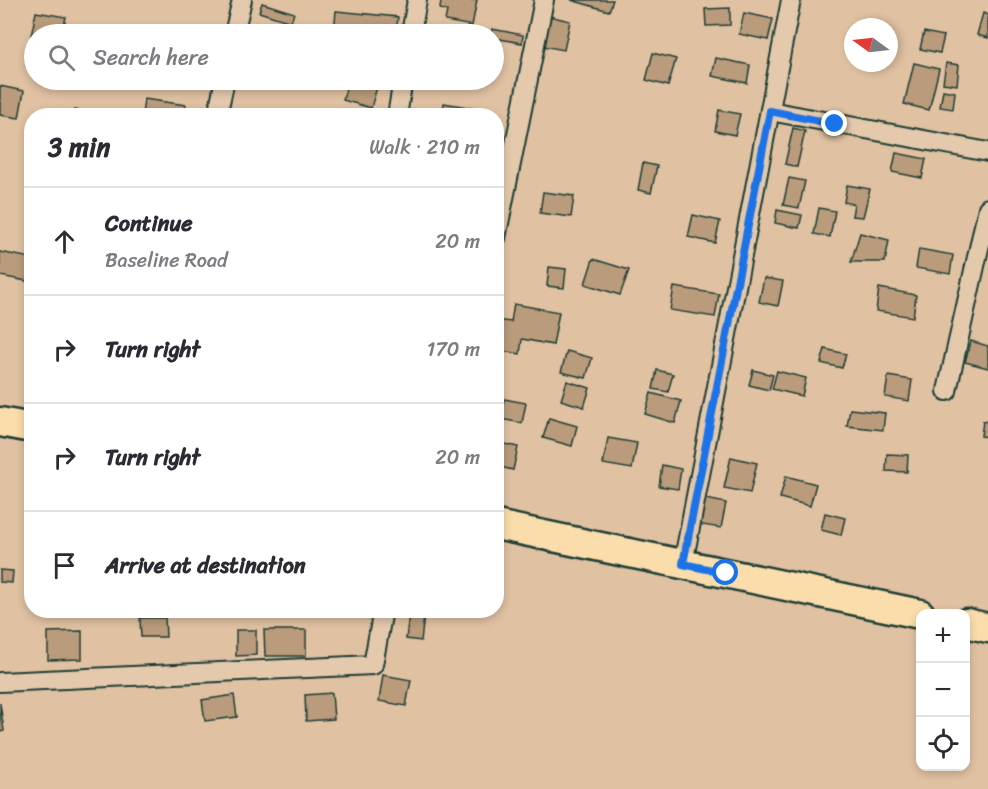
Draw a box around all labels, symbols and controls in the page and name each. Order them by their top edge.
north arrow [844,18,898,72]
search box [24,24,504,90]
text: Search here [93,38,209,77]
icon: search [45,41,78,74]
route end [821,110,847,136]
text: 3 min [48,124,110,170]
text: Walk · 210 m [369,130,480,165]
text: Continue [105,204,193,243]
text: 20 m [435,224,480,259]
icon: ahead [48,225,81,258]
text: Baseline Road [105,243,228,278]
text: Turn right [105,330,200,369]
text: 170 m [427,332,480,367]
icon: right [48,333,81,366]
text: Turn right [105,438,200,477]
text: 20 m [435,440,480,475]
icon: right [48,441,81,474]
text: Arrive at destination [105,546,306,585]
icon: arrive [48,549,81,582]
route start [712,559,738,585]
map controls [916,609,970,771]
button: + [916,609,970,663]
button: − [916,663,970,717]
button: locate [916,717,970,771]

